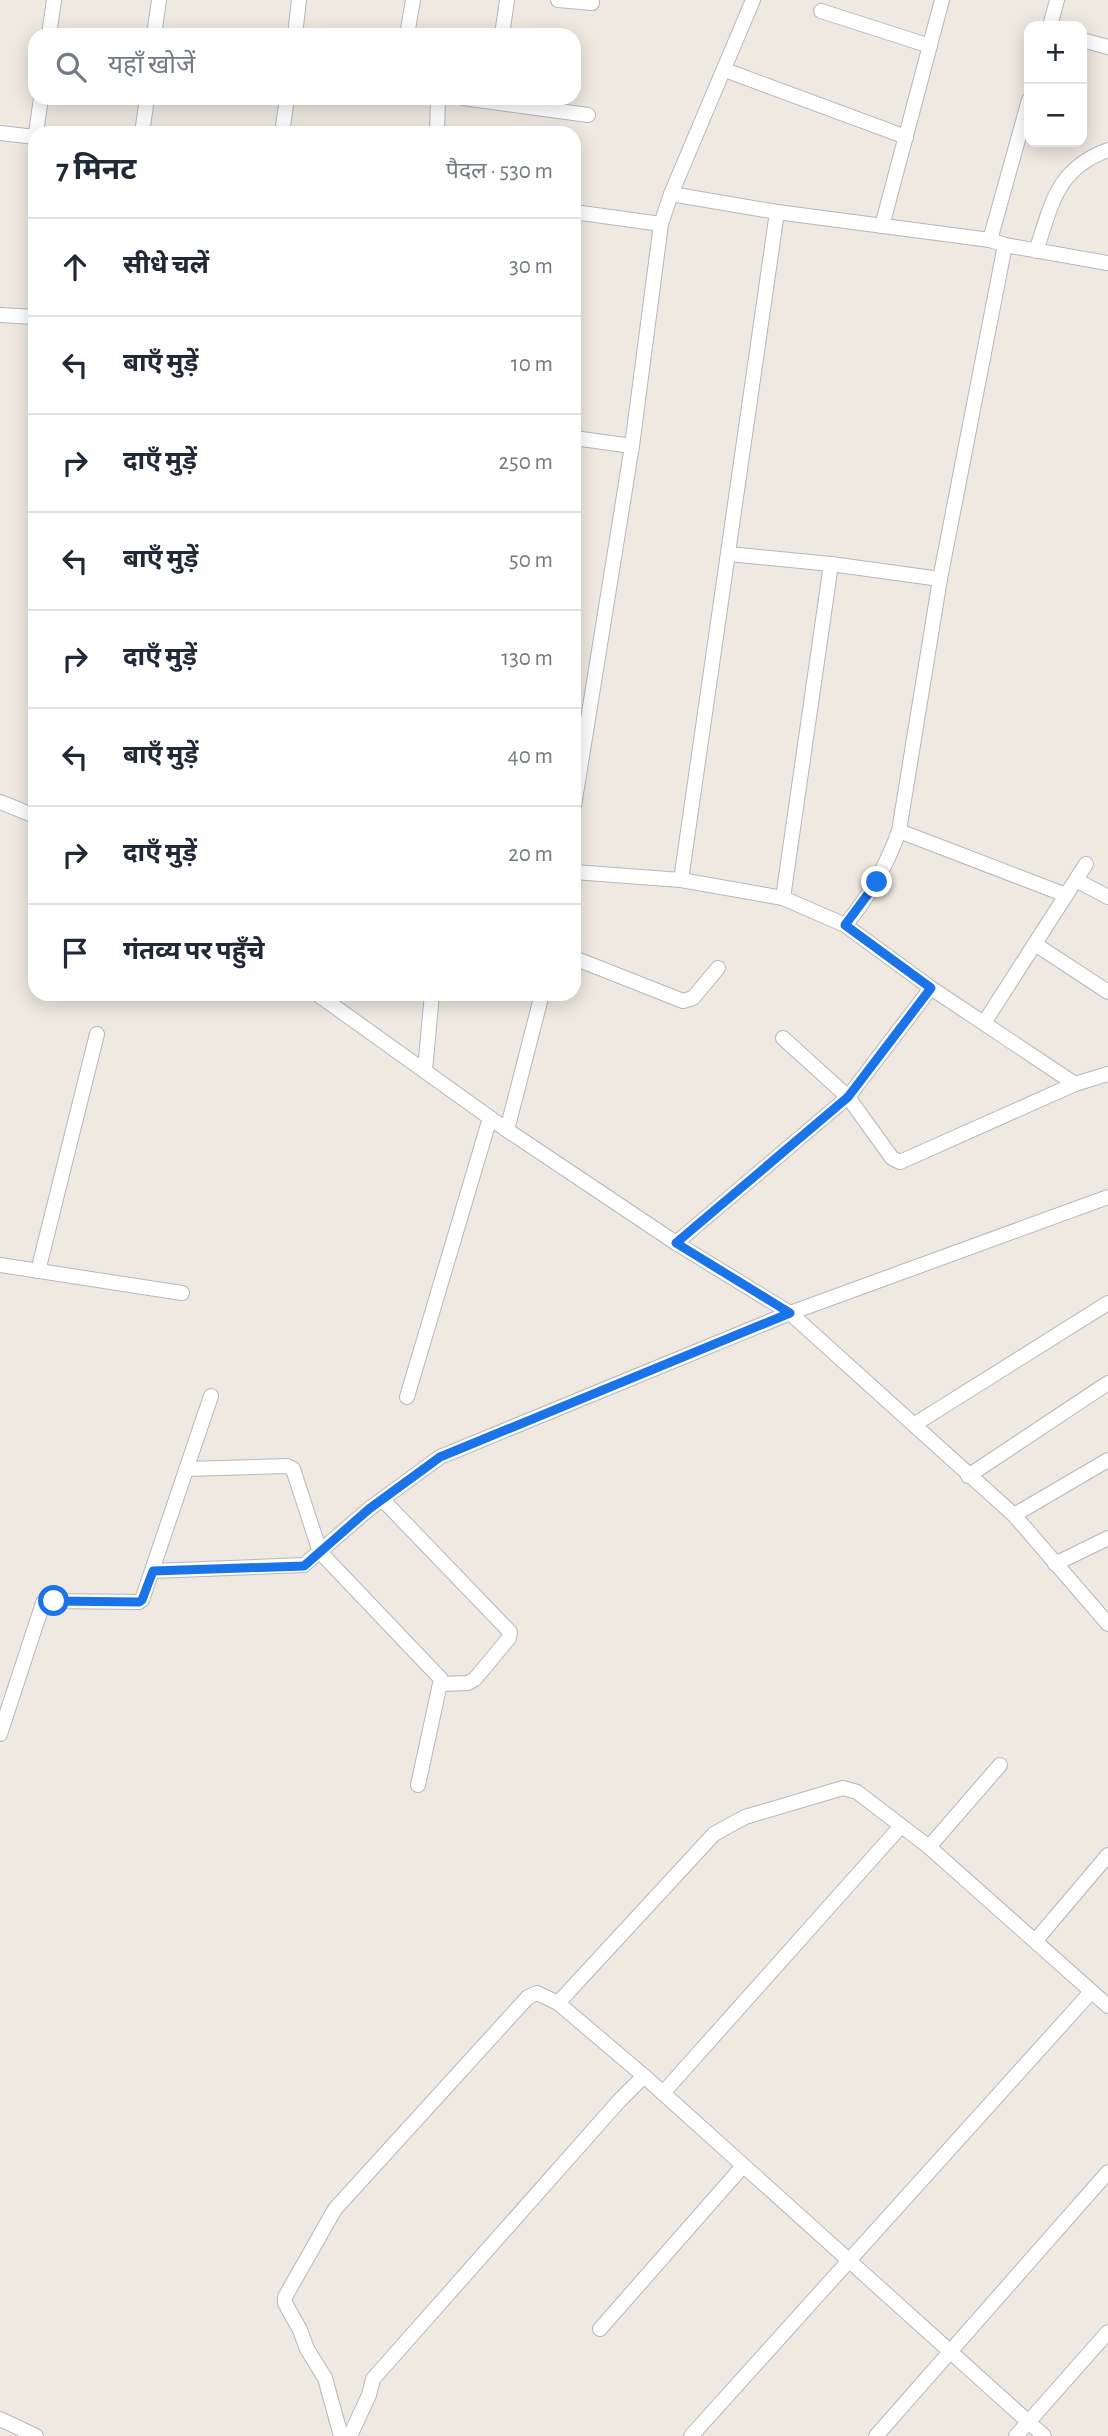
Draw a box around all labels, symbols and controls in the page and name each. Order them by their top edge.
map controls [1024,21,1087,147]
button: + [1024,21,1087,84]
search box [28,28,581,105]
icon: search [52,48,90,86]
text: यहाँ खोजें [108,52,195,78]
button: − [1024,84,1087,147]
text: 7 मिनट [56,155,136,185]
text: पैदल · 530 m [446,160,553,183]
icon: ahead [56,248,94,286]
text: सीधे चलें [123,252,209,278]
text: 30 m [509,255,553,278]
icon: left [56,346,94,384]
text: बाएँ मुड़ें [123,350,198,376]
text: 10 m [511,353,553,376]
icon: right [56,444,94,482]
text: दाएँ मुड़ें [123,448,197,474]
text: 250 m [499,451,553,474]
icon: left [56,542,94,580]
text: बाएँ मुड़ें [123,546,198,572]
text: 50 m [509,549,553,572]
icon: right [56,640,94,678]
text: दाएँ मुड़ें [123,644,197,670]
text: 130 m [501,647,553,670]
icon: left [56,738,94,776]
text: बाएँ मुड़ें [123,742,198,768]
text: 40 m [508,745,553,768]
icon: right [56,836,94,874]
text: दाएँ मुड़ें [123,840,197,866]
text: 20 m [508,843,553,866]
route end [861,866,892,897]
icon: arrive [56,934,94,972]
text: गंतव्य पर पहुँचे [123,938,265,964]
route start [38,1585,69,1616]

